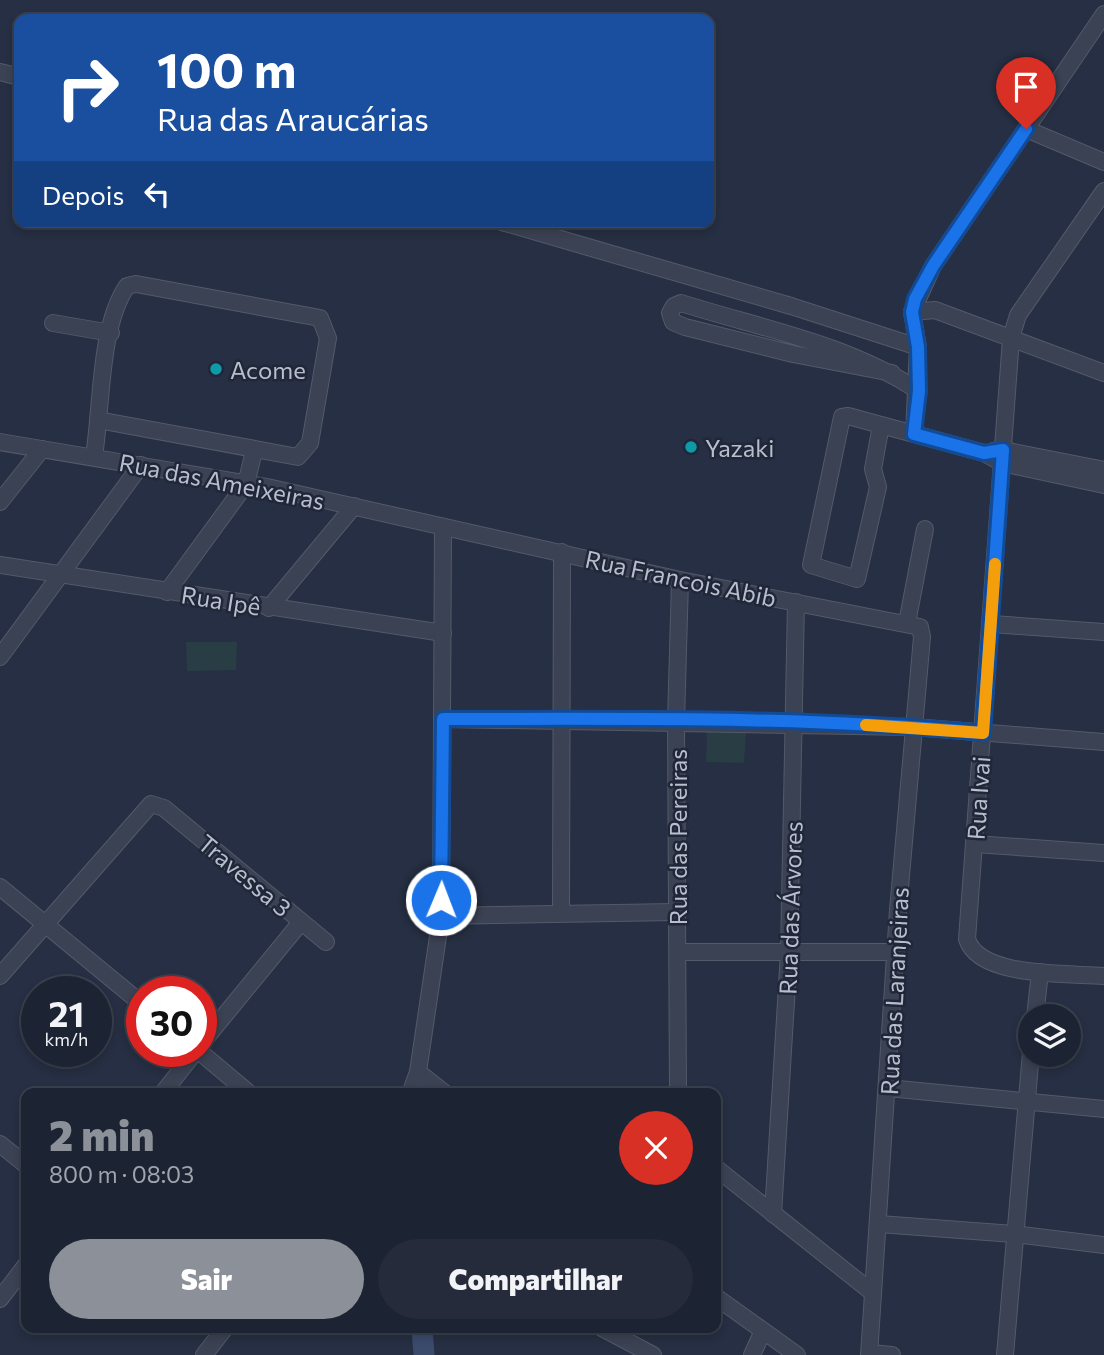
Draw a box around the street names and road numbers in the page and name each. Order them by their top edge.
street label: Rua das Ameixeiras [117,447,327,515]
street label: Rua Francois Abib [583,544,779,612]
street label: Rua Ipê [179,579,263,621]
street label: Rua das Pereiras [663,749,692,925]
street label: Rua Ivai [961,755,995,841]
street label: Rua das Árvores [772,821,808,995]
street label: Travessa 3 [193,828,297,922]
street label: Rua das Laranjeiras [874,886,914,1096]

